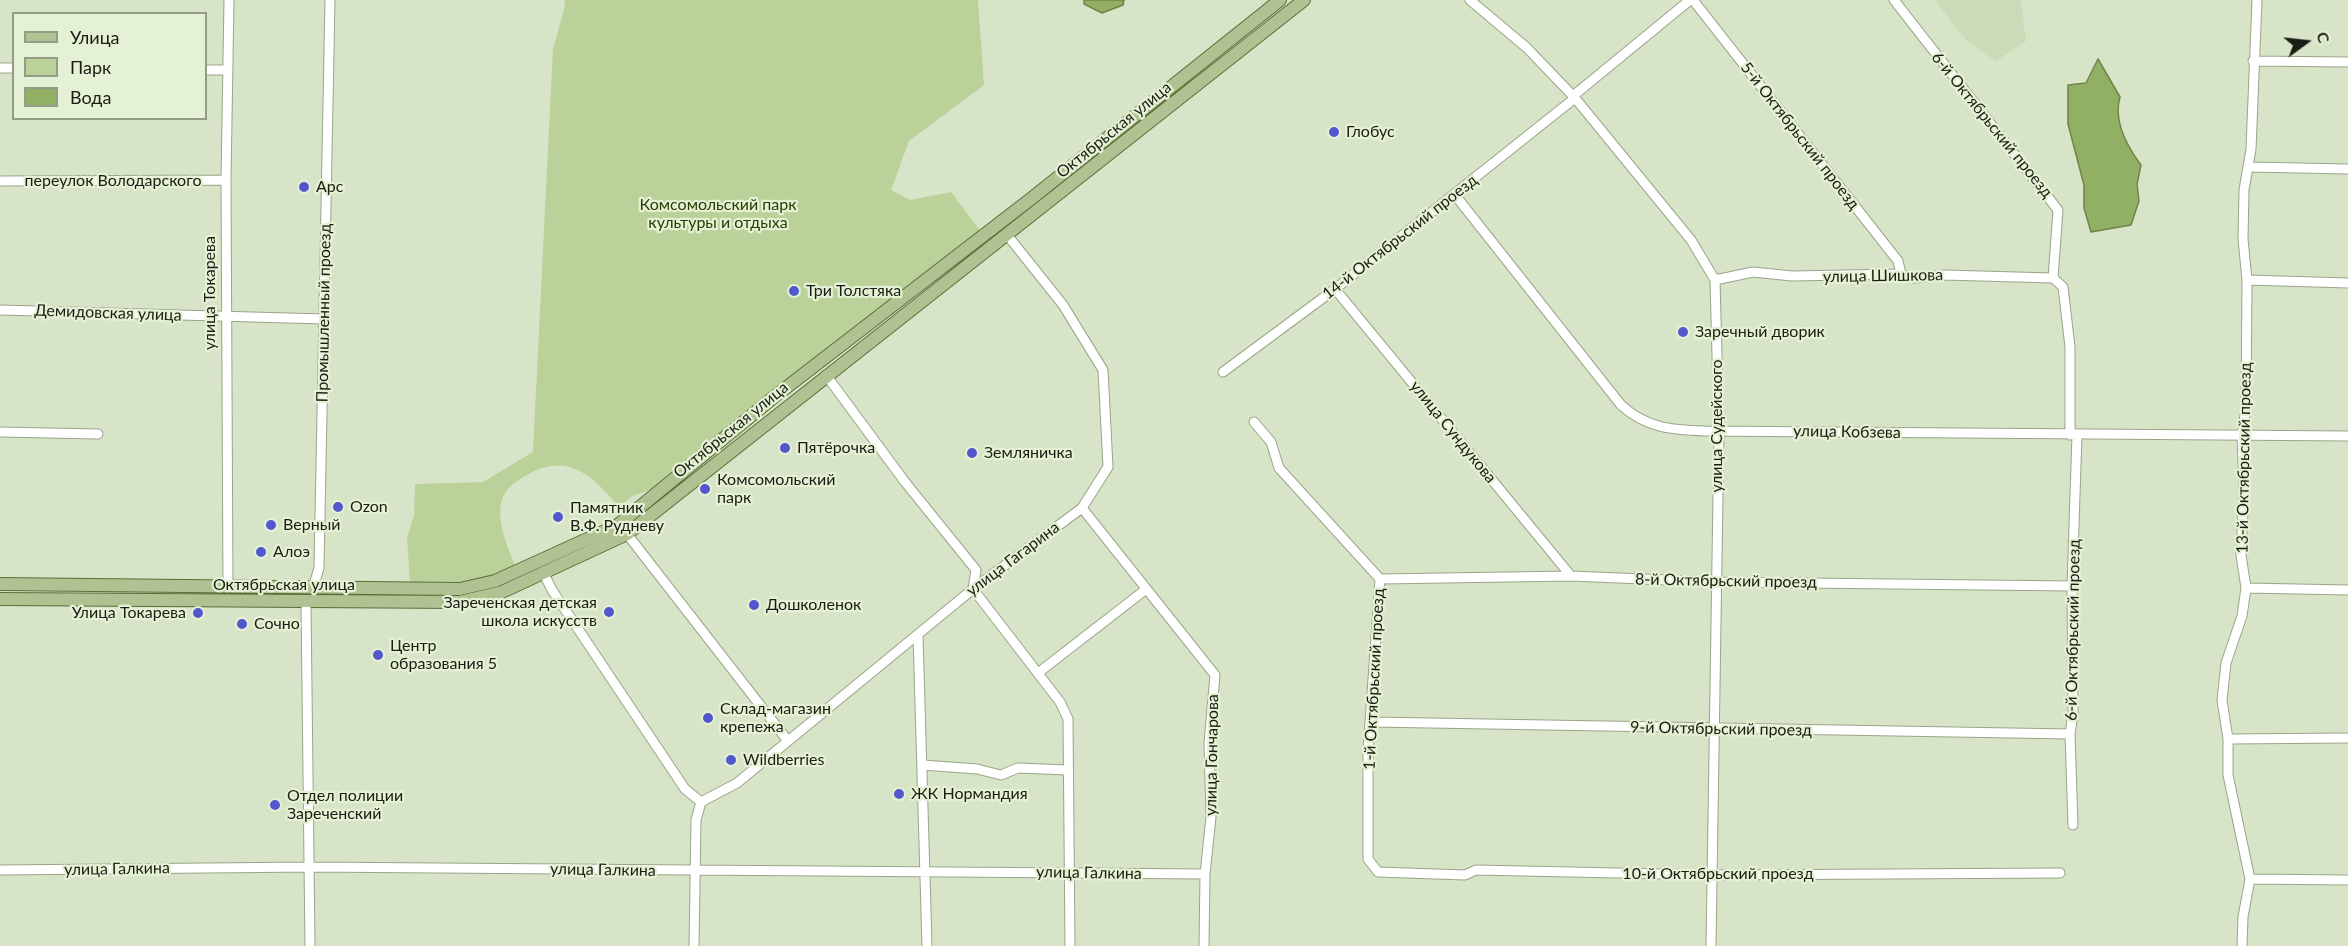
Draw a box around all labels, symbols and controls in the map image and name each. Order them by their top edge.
legend [12,12,207,120]
north arrow [2276,12,2336,72]
text: Улица [70,26,120,48]
text: С [2313,30,2334,45]
street label: 6-й Октябрьский проезд [1927,48,2057,202]
text: Парк [70,56,111,78]
street label: 5-й Октябрьский проезд [1736,58,1864,214]
street label: Октябрьская улица [1053,78,1175,182]
text: Вода [70,86,111,108]
place label: Глобус [1346,122,1395,142]
marker: Глобус [1327,125,1341,139]
street label: переулок Володарского [25,171,201,191]
street label: 14-й Октябрьский проезд [1319,171,1481,303]
place label: Арс [316,177,343,197]
marker: Арс [297,180,311,194]
park label: Комсомольский парк культуры и отдыха [640,195,796,233]
street label: Промышленный проезд [313,223,335,403]
street label: улица Токарева [200,236,220,350]
street label: улица Шишкова [1823,265,1943,287]
place label: Три Толстяка [806,281,901,301]
marker: Три Толстяка [787,284,801,298]
street label: Демидовская улица [34,301,182,325]
place label: Заречный дворик [1695,322,1825,342]
marker: Заречный дворик [1676,325,1690,339]
street label: улица Судейского [1707,359,1727,493]
street label: 13-й Октябрьский проезд [2233,362,2255,554]
street label: улица Сундукова [1406,377,1500,487]
street label: Октябрьская улица [670,378,792,482]
street label: улица Кобзева [1793,421,1901,443]
place label: Пятёрочка [797,438,875,458]
marker: Пятёрочка [778,441,792,455]
place label: Земляничка [984,443,1073,463]
marker: Земляничка [965,446,979,460]
place label: Комсомольский парк [717,470,836,508]
marker: Комсомольский парк [698,482,712,496]
place label: Ozon [350,497,388,517]
place label: Памятник В.Ф. Рудневу [570,498,664,536]
marker: Ozon [331,500,345,514]
marker: Памятник В.Ф. Рудневу [551,510,565,524]
place label: Верный [283,515,340,535]
marker: Верный [264,518,278,532]
street label: улица Гагарина [963,518,1063,600]
street label: 6-й Октябрьский проезд [2062,539,2084,721]
place label: Алоэ [273,542,310,562]
marker: Алоэ [254,545,268,559]
street label: 8-й Октябрьский проезд [1635,570,1817,592]
street label: Октябрьская улица [213,575,355,595]
street label: 1-й Октябрьский проезд [1360,588,1388,770]
place label: Зареченская детская школа искусств [443,593,597,631]
place label: Дошколенок [766,595,861,615]
marker: Дошколенок [747,598,761,612]
place label: Улица Токарева [72,603,186,623]
marker: Зареченская детская школа искусств [602,605,616,619]
marker: Улица Токарева [191,606,205,620]
place label: Сочно [254,614,300,634]
marker: Сочно [235,617,249,631]
place label: Центр образования 5 [390,636,497,674]
marker: Центр образования 5 [371,648,385,662]
street label: улица Гончарова [1201,694,1223,816]
place label: Склад-магазин крепежа [720,699,831,737]
marker: Склад-магазин крепежа [701,711,715,725]
street label: 9-й Октябрьский проезд [1630,718,1812,740]
place label: Wildberries [743,750,824,770]
marker: Wildberries [724,753,738,767]
place label: ЖК Нормандия [911,784,1028,804]
place label: Отдел полиции Зареченский [287,786,403,824]
marker: ЖК Нормандия [892,787,906,801]
marker: Отдел полиции Зареченский [268,798,282,812]
street label: улица Галкина [64,858,170,880]
street label: улица Галкина [550,859,656,881]
street label: улица Галкина [1036,862,1142,884]
street label: 10-й Октябрьский проезд [1622,864,1814,884]

